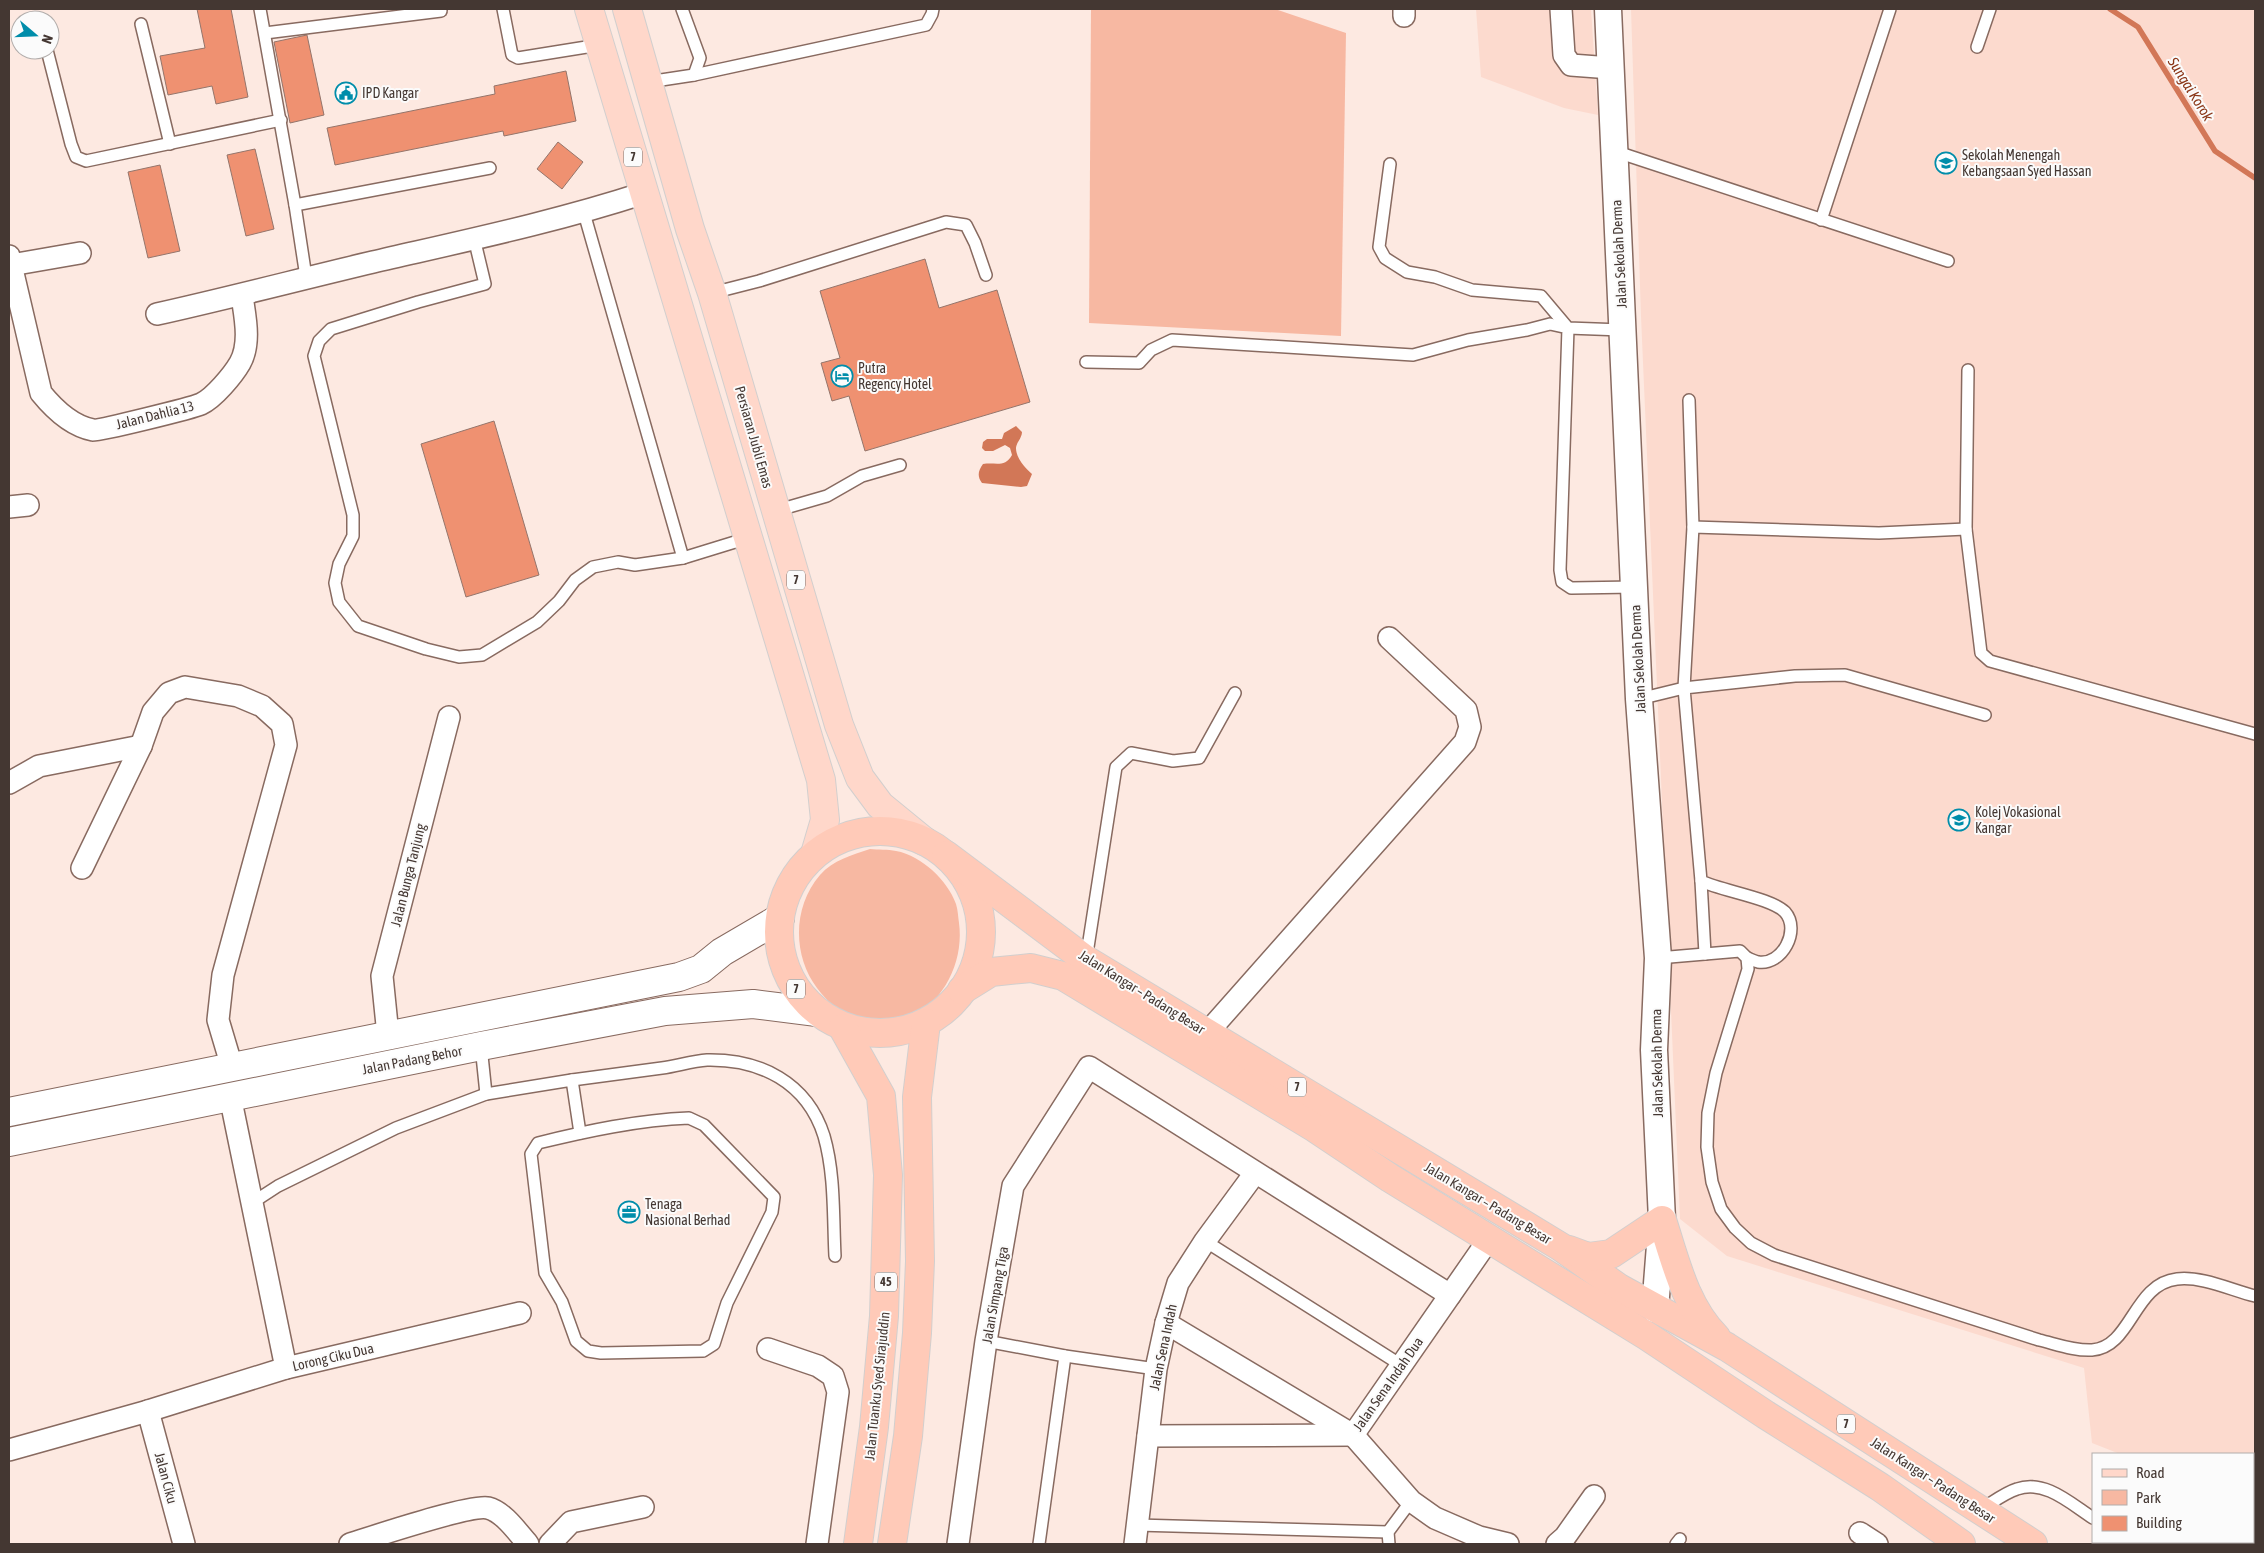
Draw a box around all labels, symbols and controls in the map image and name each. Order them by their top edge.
north arrow [10,10,60,60]
text: N [38,33,56,46]
water label: Sungai Korok [2164,53,2217,124]
public building icon: IPD Kangar [334,81,358,105]
place label: IPD Kangar [362,85,419,101]
place label: Sekolah Menengah Kebangsaan Syed Hassan [1962,147,2092,179]
road number: 7 [624,148,642,166]
school or university icon: Sekolah Menengah Kebangsaan Syed Hassan [1934,151,1958,175]
street label: Jalan Sekolah Derma [1608,199,1630,309]
place label: Putra Regency Hotel [858,360,932,392]
hotel icon: Putra Regency Hotel [830,364,854,388]
street label: Persiaran Jubli Emas [732,384,776,490]
street label: Jalan Dahlia 13 [114,398,196,432]
road number: 7 [787,570,805,590]
street label: Jalan Sekolah Derma [1627,604,1649,714]
place label: Kolej Vokasional Kangar [1975,804,2061,836]
school or university icon: Kolej Vokasional Kangar [1947,808,1971,832]
street label: Jalan Bunga Tanjung [387,822,429,928]
street label: Jalan Kangar – Padang Besar [1076,947,1209,1038]
road number: 7 [787,980,805,999]
street label: Jalan Sekolah Derma [1648,1009,1666,1117]
street label: Jalan Padang Behor [361,1042,464,1078]
road number: 7 [1288,1078,1306,1096]
street label: Jalan Kangar – Padang Besar [1422,1159,1555,1248]
place label: Tenaga Nasional Berhad [645,1196,731,1228]
office icon: Tenaga Nasional Berhad [617,1200,641,1224]
street label: Jalan Simpang Tiga [979,1245,1011,1345]
road number: 45 [875,1272,897,1291]
street label: Jalan Sena Indah [1146,1302,1180,1392]
street label: Jalan Tuanku Syed Sirajuddin [861,1311,893,1461]
street label: Jalan Sena Indah Dua [1350,1334,1426,1434]
street label: Lorong Ciku Dua [291,1340,375,1374]
road number: 7 [1837,1415,1855,1434]
street label: Jalan Kangar – Padang Besar [1868,1434,1999,1527]
street label: Jalan Ciku [151,1451,181,1505]
legend [2092,1453,2254,1543]
text: Road [2136,1464,2165,1481]
text: Park [2136,1489,2161,1506]
text: Building [2136,1514,2182,1531]

